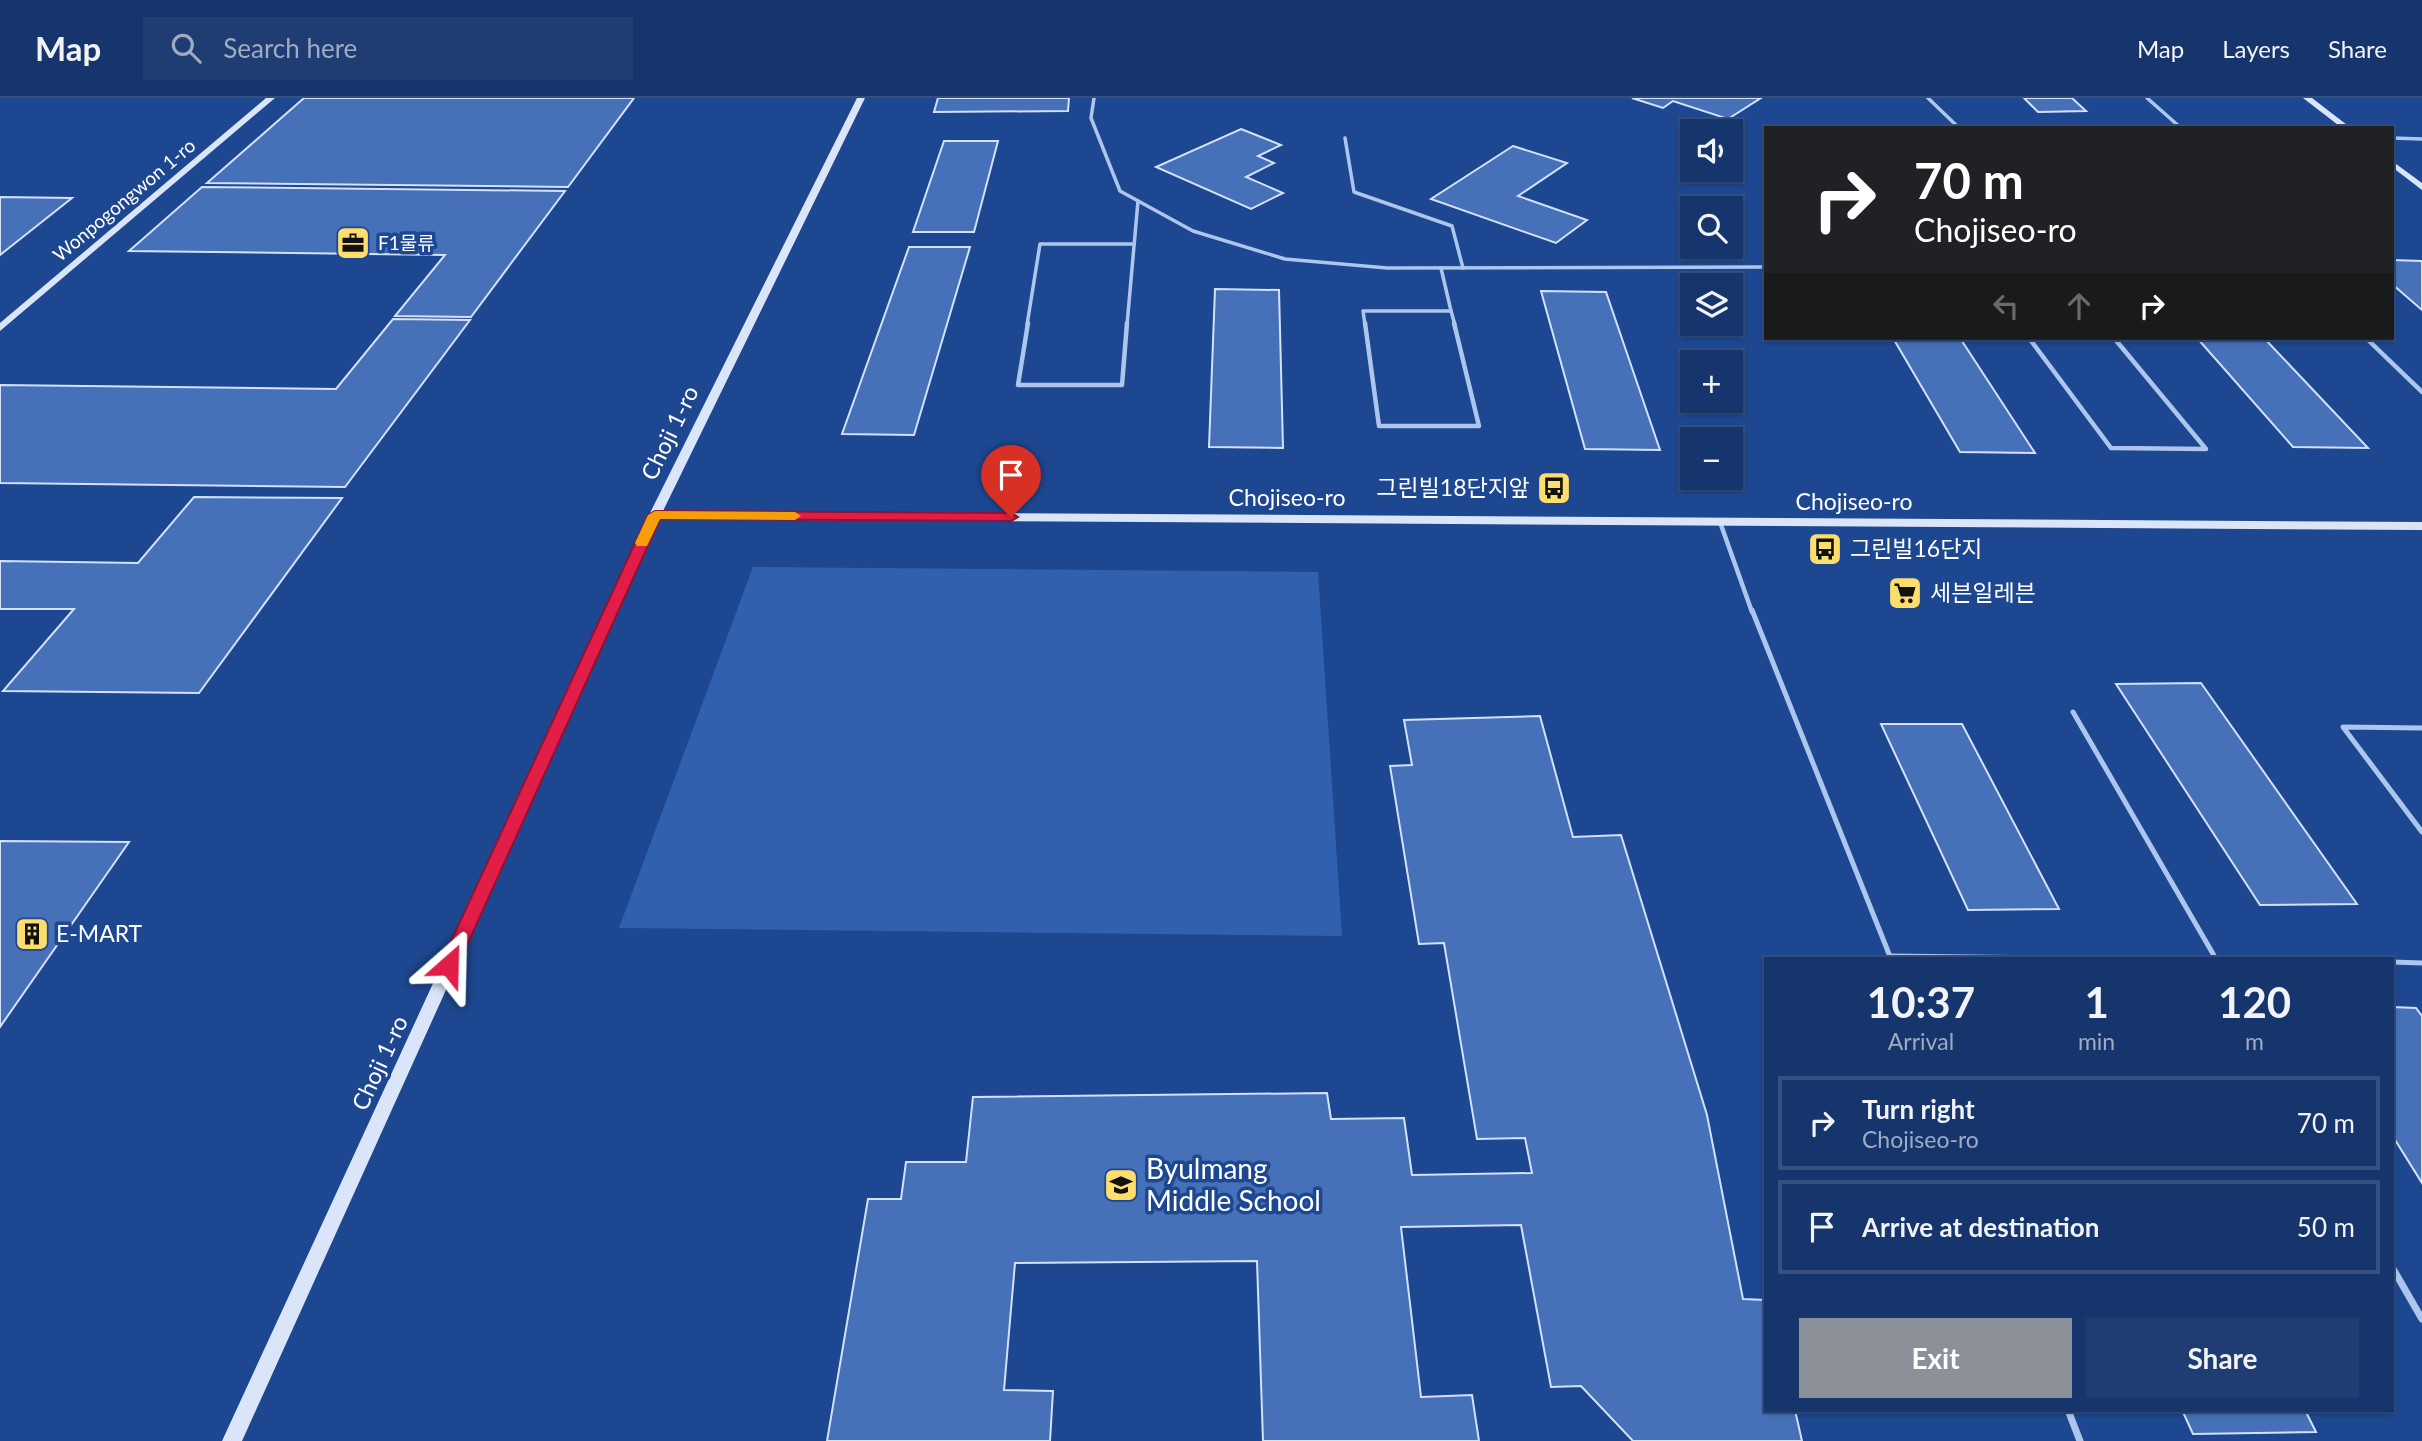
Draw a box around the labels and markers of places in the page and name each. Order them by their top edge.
office icon: F1물류 [334,224,372,262]
place label: F1물류 [378,231,435,254]
pin [981,445,1041,517]
bus stop icon: 그린빌18단지앞 [1535,469,1573,507]
place label: 그린빌18단지앞 [1376,473,1530,501]
bus stop icon: 그린빌16단지 [1806,530,1844,568]
place label: 그린빌16단지 [1850,534,1982,562]
supermarket icon: 세븐일레븐 [1886,574,1924,612]
place label: 세븐일레븐 [1930,578,2036,606]
building icon: E-MART [13,915,51,953]
place label: E-MART [56,919,143,947]
place label: Byulmang Middle School [1146,1151,1321,1217]
school or university icon: Byulmang Middle School [1102,1166,1140,1204]

